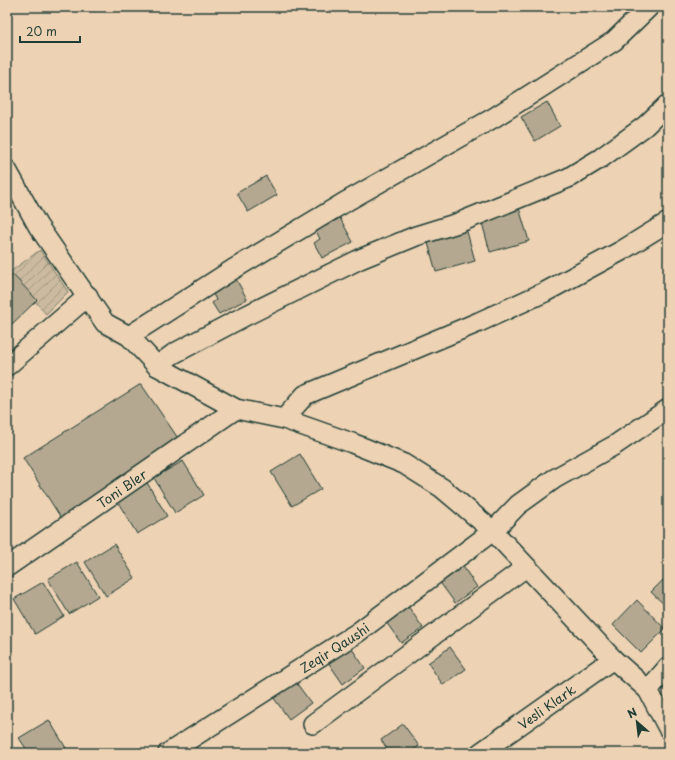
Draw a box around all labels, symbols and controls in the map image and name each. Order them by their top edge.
scale bar [20,18,80,44]
text: 20 m [26,22,57,40]
street label: Toni Bler [93,464,151,512]
street label: Zeqir Qaushi [296,618,373,677]
street label: Vesli Klark [514,679,579,733]
north arrow [617,702,657,742]
text: N [624,703,640,722]

